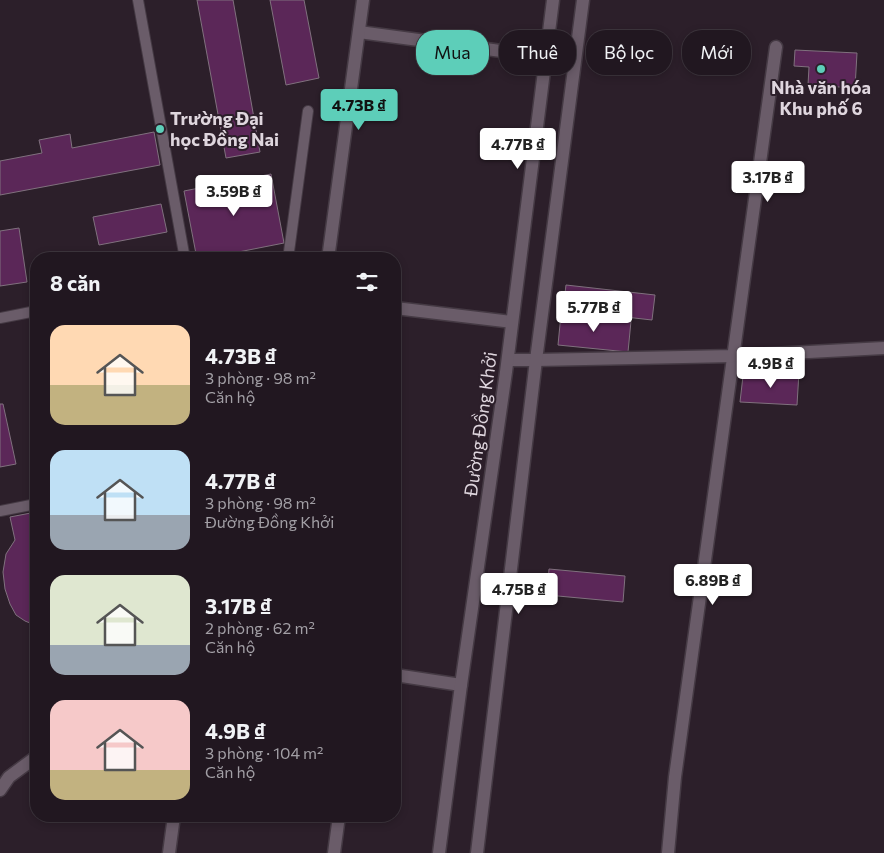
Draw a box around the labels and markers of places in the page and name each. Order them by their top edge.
marker: Nhà văn hóa Khu phố 6 [815,63,827,75]
place label: Nhà văn hóa Khu phố 6 [771,76,871,119]
pin: 4.73B ₫ [313,88,405,131]
place label: Trường Đại học Đồng Nai [170,107,279,150]
marker: Trường Đại học Đồng Nai [154,123,166,135]
pin: 4.77B ₫ [472,128,564,170]
pin: 3.17B ₫ [722,160,814,203]
pin: 3.59B ₫ [188,174,280,217]
pin: 5.77B ₫ [548,290,640,333]
pin: 4.9B ₫ [730,346,812,389]
pin: 6.89B ₫ [667,564,759,606]
pin: 4.75B ₫ [473,572,565,615]

